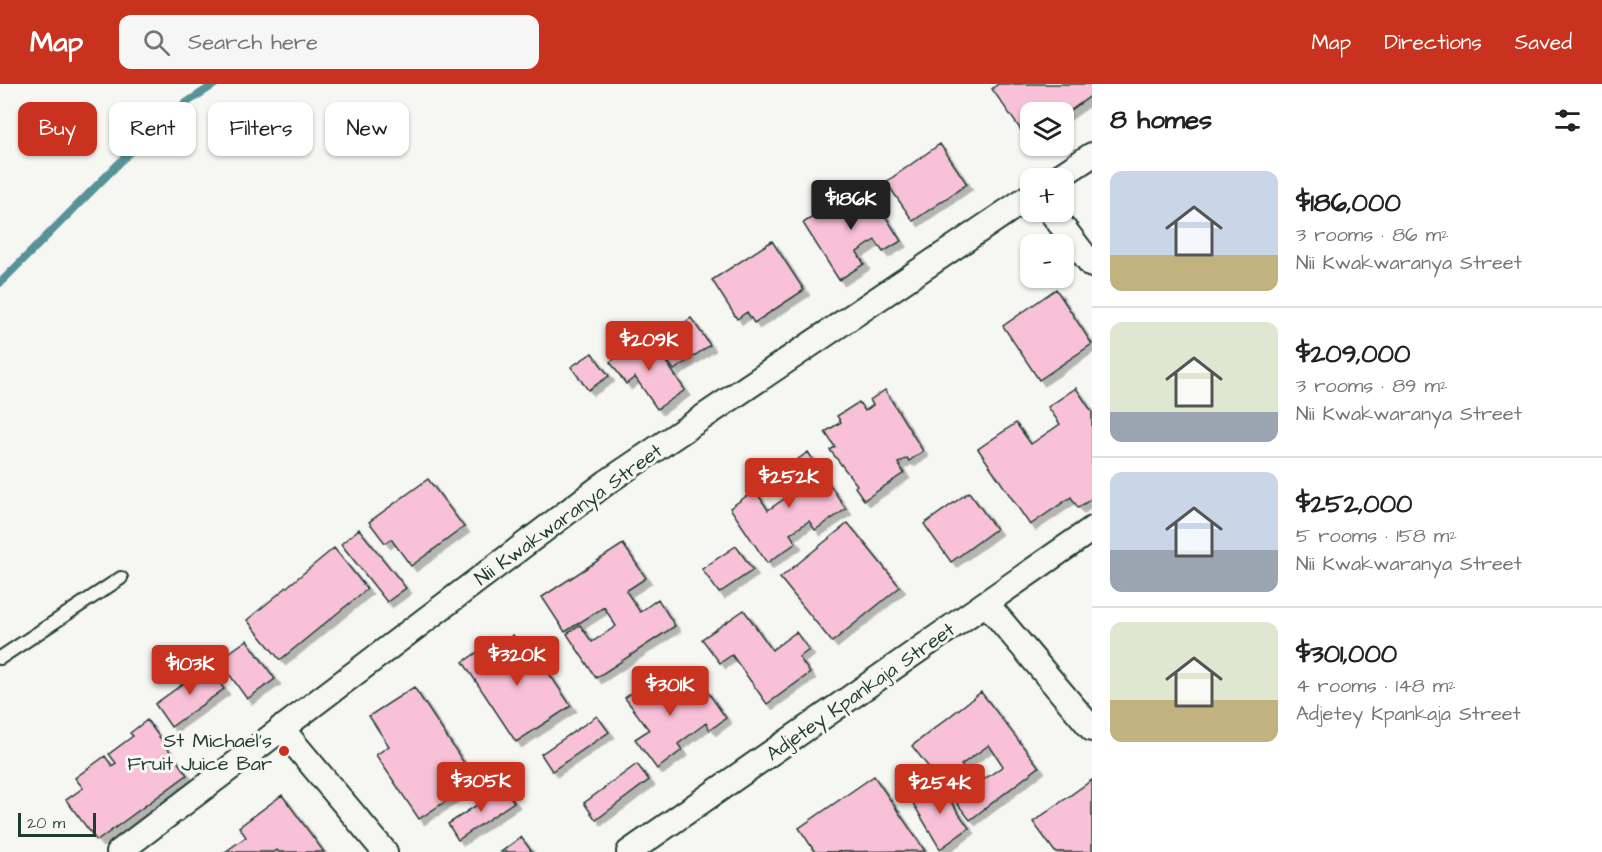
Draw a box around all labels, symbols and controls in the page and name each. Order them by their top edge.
search box [119,15,539,69]
text: Map [30,23,83,62]
icon: search [140,26,173,59]
text: Search here [188,27,318,58]
text: Map [1311,28,1351,57]
text: Directions [1384,28,1482,57]
text: Saved [1515,28,1572,57]
chip: Buy [18,102,97,156]
chip: Rent [109,102,196,156]
chip: Filters [208,102,313,156]
chip: New [325,102,409,156]
map controls [1020,102,1074,288]
button: layers [1020,102,1074,156]
text: 8 homes [1110,102,1212,138]
icon: filters [1551,104,1584,137]
button: + [1020,168,1074,222]
pin: $186K [809,180,893,231]
text: $186K [825,185,877,213]
text: $186,000 [1296,185,1401,221]
icon: home [1158,195,1230,267]
text: 3 rooms · 86 m² [1296,221,1449,249]
button: − [1020,234,1074,288]
text: Nii Kwakwaranya Street [1296,249,1522,277]
pin: $209K [607,321,691,372]
text: $209K [620,326,678,354]
text: $209,000 [1296,336,1410,372]
icon: home [1158,346,1230,418]
text: 3 rooms · 89 m² [1296,372,1448,400]
text: Nii Kwakwaranya Street [1296,400,1522,428]
street label: Nii Kwakwaranya Street [469,437,669,593]
pin: $252K [747,458,831,509]
text: $252K [759,463,819,491]
text: $252,000 [1296,486,1412,522]
icon: home [1158,496,1230,568]
text: 5 rooms · 158 m² [1296,522,1457,550]
text: Nii Kwakwaranya Street [1296,550,1522,578]
street label: Adjetey Kpankaja Street [761,616,961,769]
pin: $320K [475,636,559,687]
text: $301,000 [1296,636,1397,672]
text: $320K [488,641,546,669]
pin: $103K [148,645,232,696]
icon: home [1158,646,1230,718]
text: $103K [166,650,214,678]
pin: $301K [628,666,712,717]
text: $301K [646,671,694,699]
text: 4 rooms · 148 m² [1296,672,1456,700]
text: Adjetey Kpankaja Street [1296,700,1521,728]
place label: St Michael's Fruit Juice Bar [127,727,272,778]
marker: St Michael's Fruit Juice Bar [277,744,291,758]
pin: $305K [439,762,523,813]
pin: $254K [898,764,982,815]
text: $305K [451,767,511,795]
text: $254K [909,769,971,797]
scale bar [18,810,96,838]
text: 20 m [27,812,65,834]

